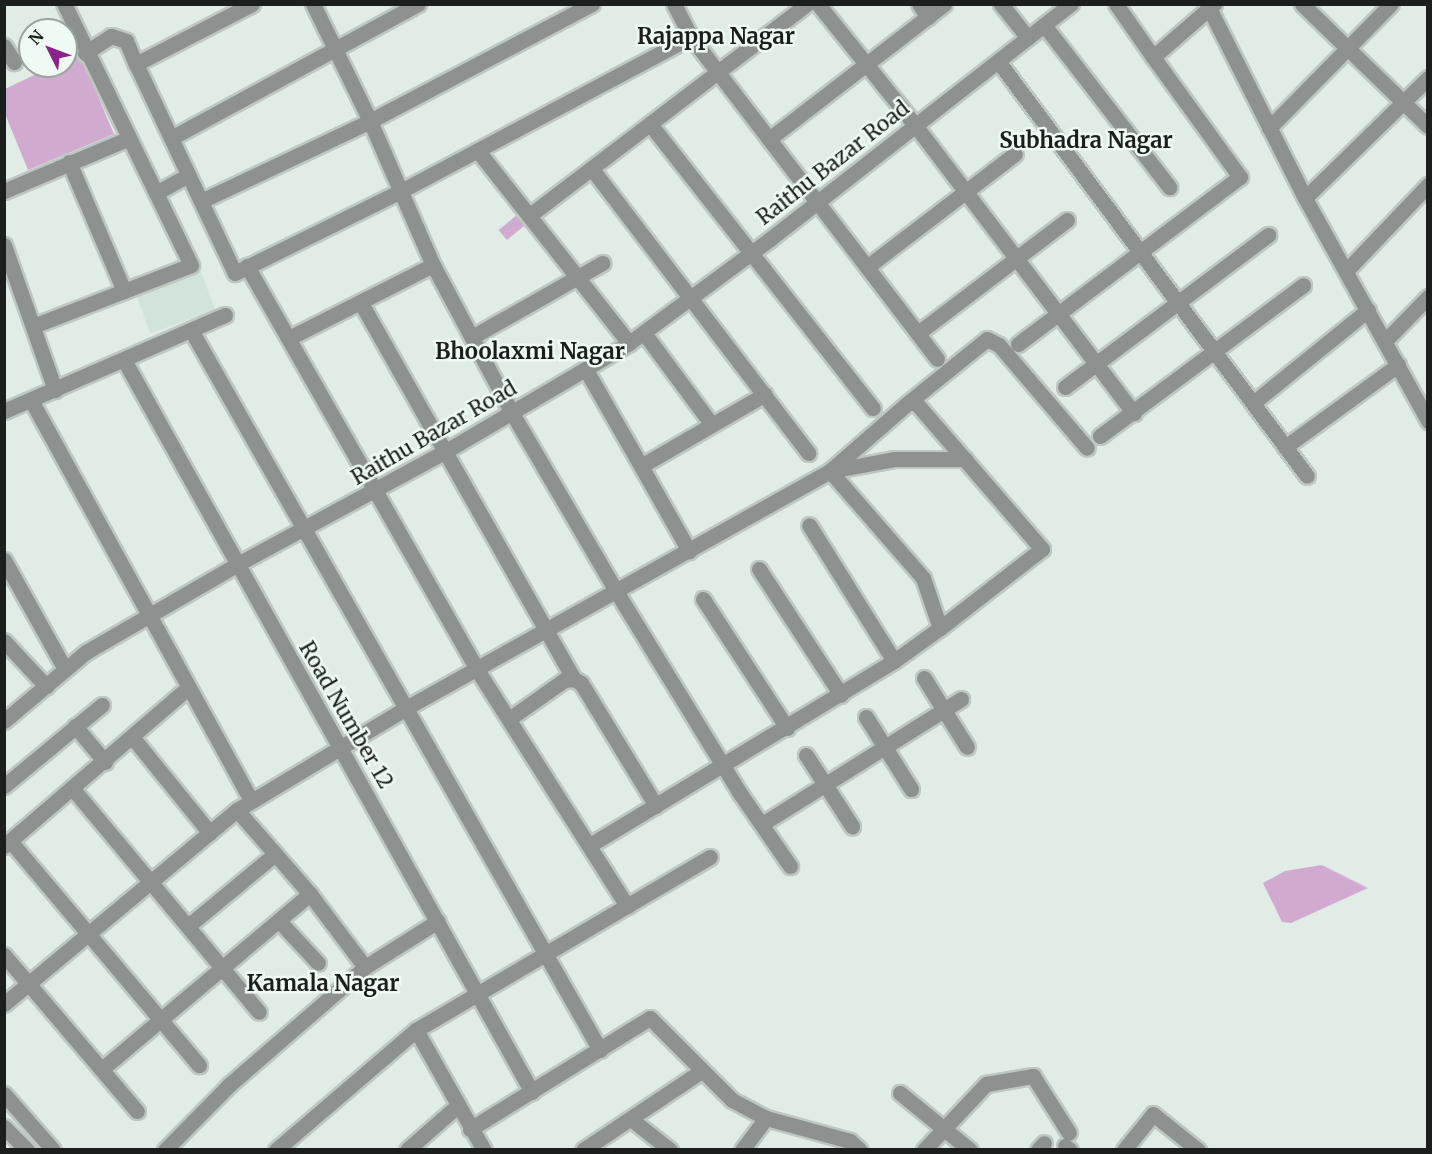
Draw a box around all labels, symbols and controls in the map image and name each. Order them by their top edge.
north arrow [18,18,78,78]
district label: Rajappa Nagar [637,24,795,50]
text: N [24,26,48,49]
street label: Raithu Bazar Road [752,96,914,230]
district label: Subhadra Nagar [999,128,1173,154]
district label: Bhoolaxmi Nagar [435,339,625,365]
street label: Raithu Bazar Road [347,375,521,491]
street label: Road Number 12 [294,637,398,793]
district label: Kamala Nagar [246,971,400,997]

